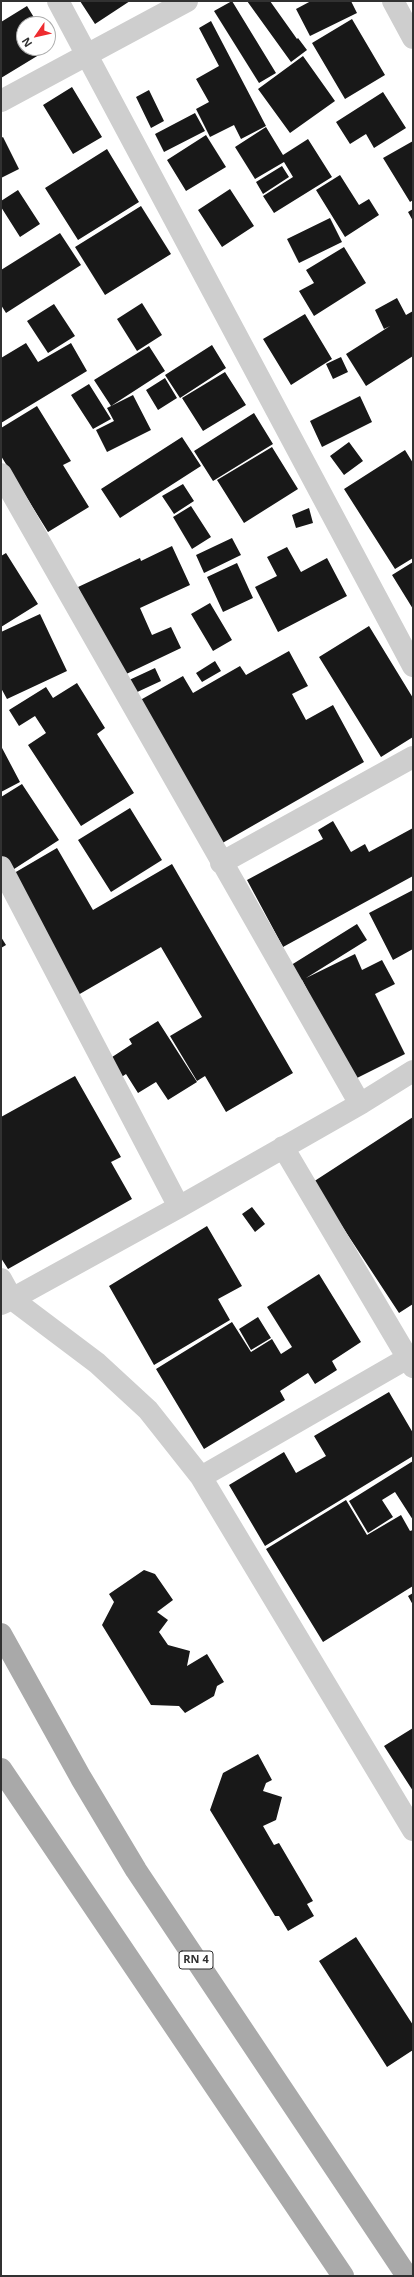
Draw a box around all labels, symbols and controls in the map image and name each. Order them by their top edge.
north arrow [16,16,56,56]
text: N [18,35,35,50]
road number: RN 4 [179,1951,213,1969]

